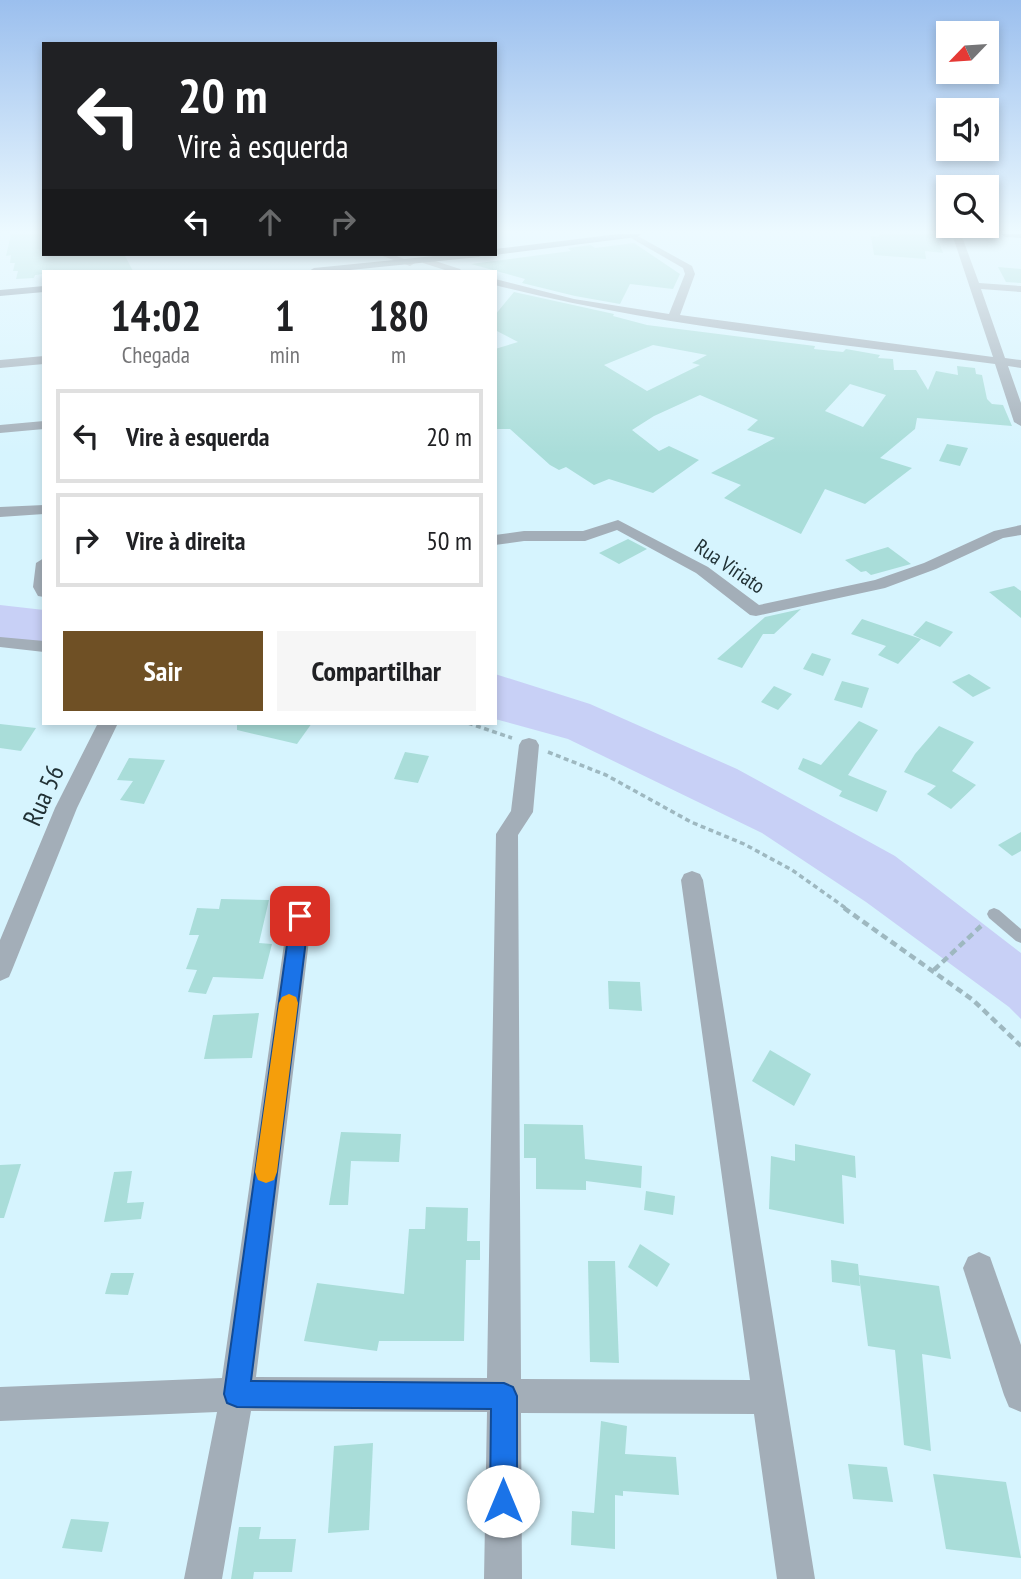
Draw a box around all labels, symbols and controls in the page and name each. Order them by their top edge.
north arrow [936,21,999,84]
map controls [936,21,999,238]
text: 20 m [178,63,267,127]
icon: left [63,70,154,161]
button: sound [936,98,999,161]
text: Vire à esquerda [178,125,349,167]
button: search [936,175,999,238]
icon: left [178,203,216,241]
icon: ahead [251,203,289,241]
icon: right [324,203,362,241]
text: 14:02 [110,288,201,343]
text: 1 [275,288,295,343]
text: 180 [368,288,429,343]
text: Chegada [122,340,190,369]
text: min [270,340,300,369]
text: m [391,340,406,369]
icon: left [67,417,105,455]
text: Vire à esquerda [126,420,269,453]
text: 20 m [426,420,472,453]
icon: right [67,521,105,559]
text: Vire à direita [126,524,245,557]
text: 50 m [426,524,472,557]
street label: Rua Viriato [690,533,770,599]
button: Sair [63,631,263,711]
button: Compartilhar [277,631,476,711]
street label: Rua 56 [15,759,71,831]
pin [270,886,330,946]
icon: arrive [281,897,319,935]
position arrow [466,1464,540,1538]

